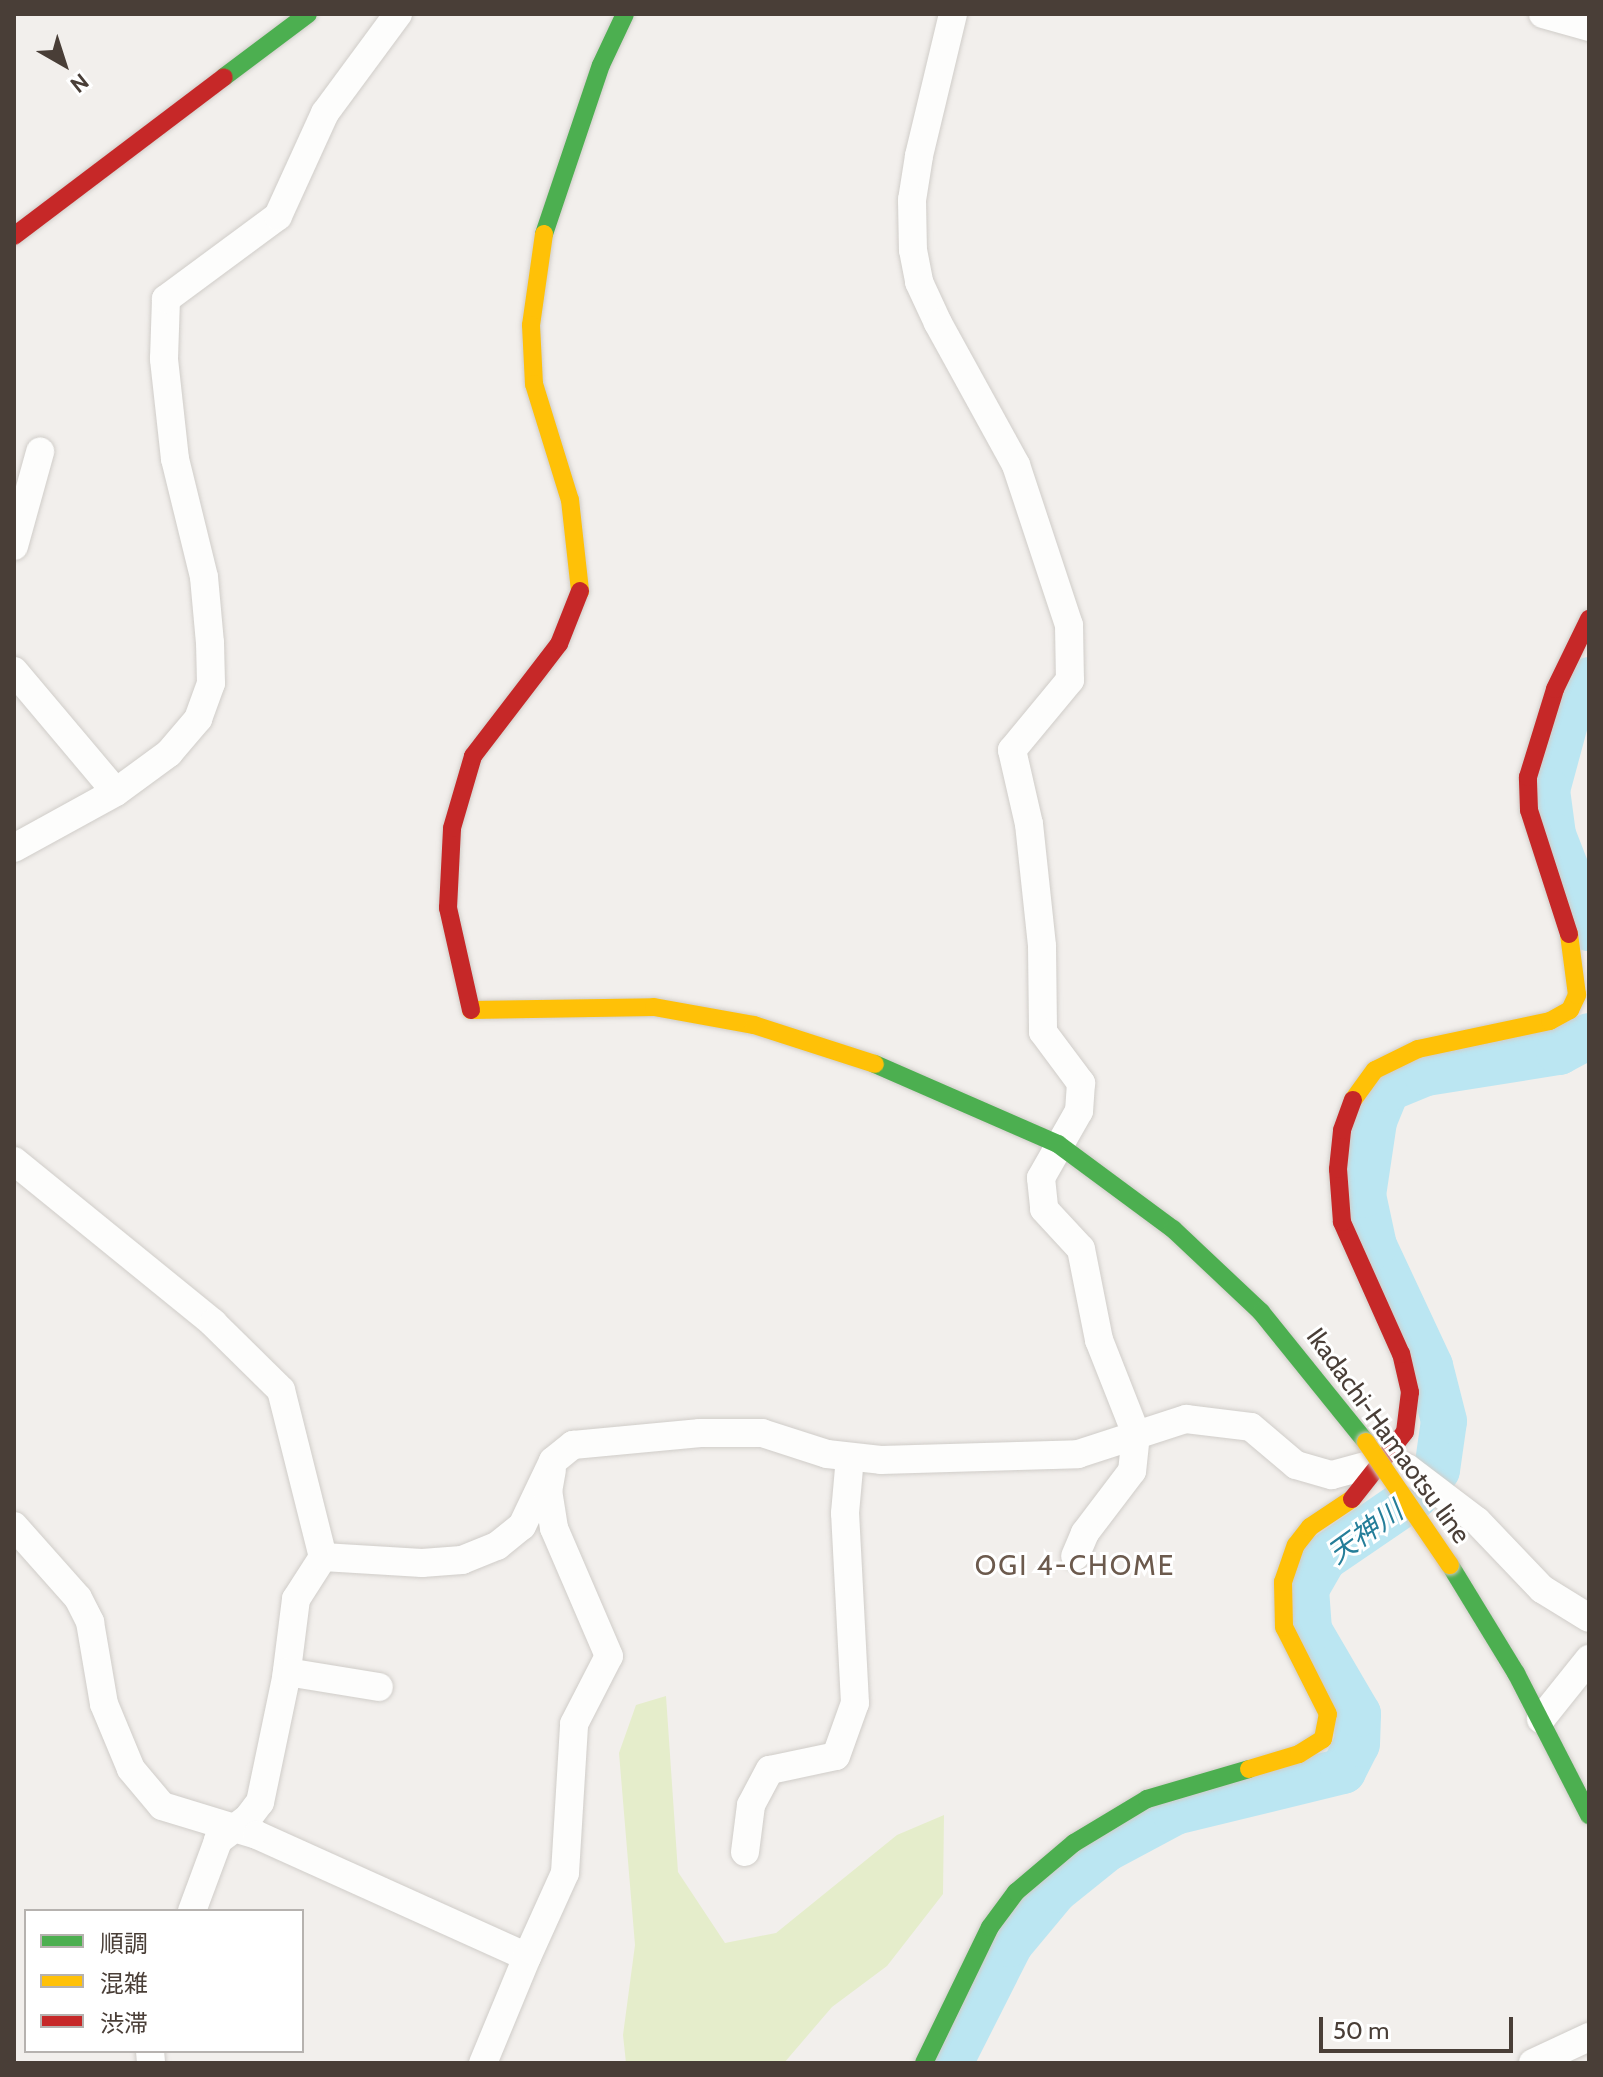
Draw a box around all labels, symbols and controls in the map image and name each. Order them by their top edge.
north arrow [24,24,104,104]
text: N [65,68,94,98]
street label: Ikadachi-Hamaotsu line [1299,1322,1477,1550]
water label: 天神川 [1321,1494,1409,1570]
district label: OGI 4-CHOME [975,1548,1175,1582]
legend [24,1909,304,2053]
text: 順調 [100,1929,148,1958]
text: 混雑 [100,1969,148,1998]
scale bar [1323,2001,1517,2051]
text: 渋滞 [100,2009,148,2038]
text: 50 m [1333,2016,1389,2045]

